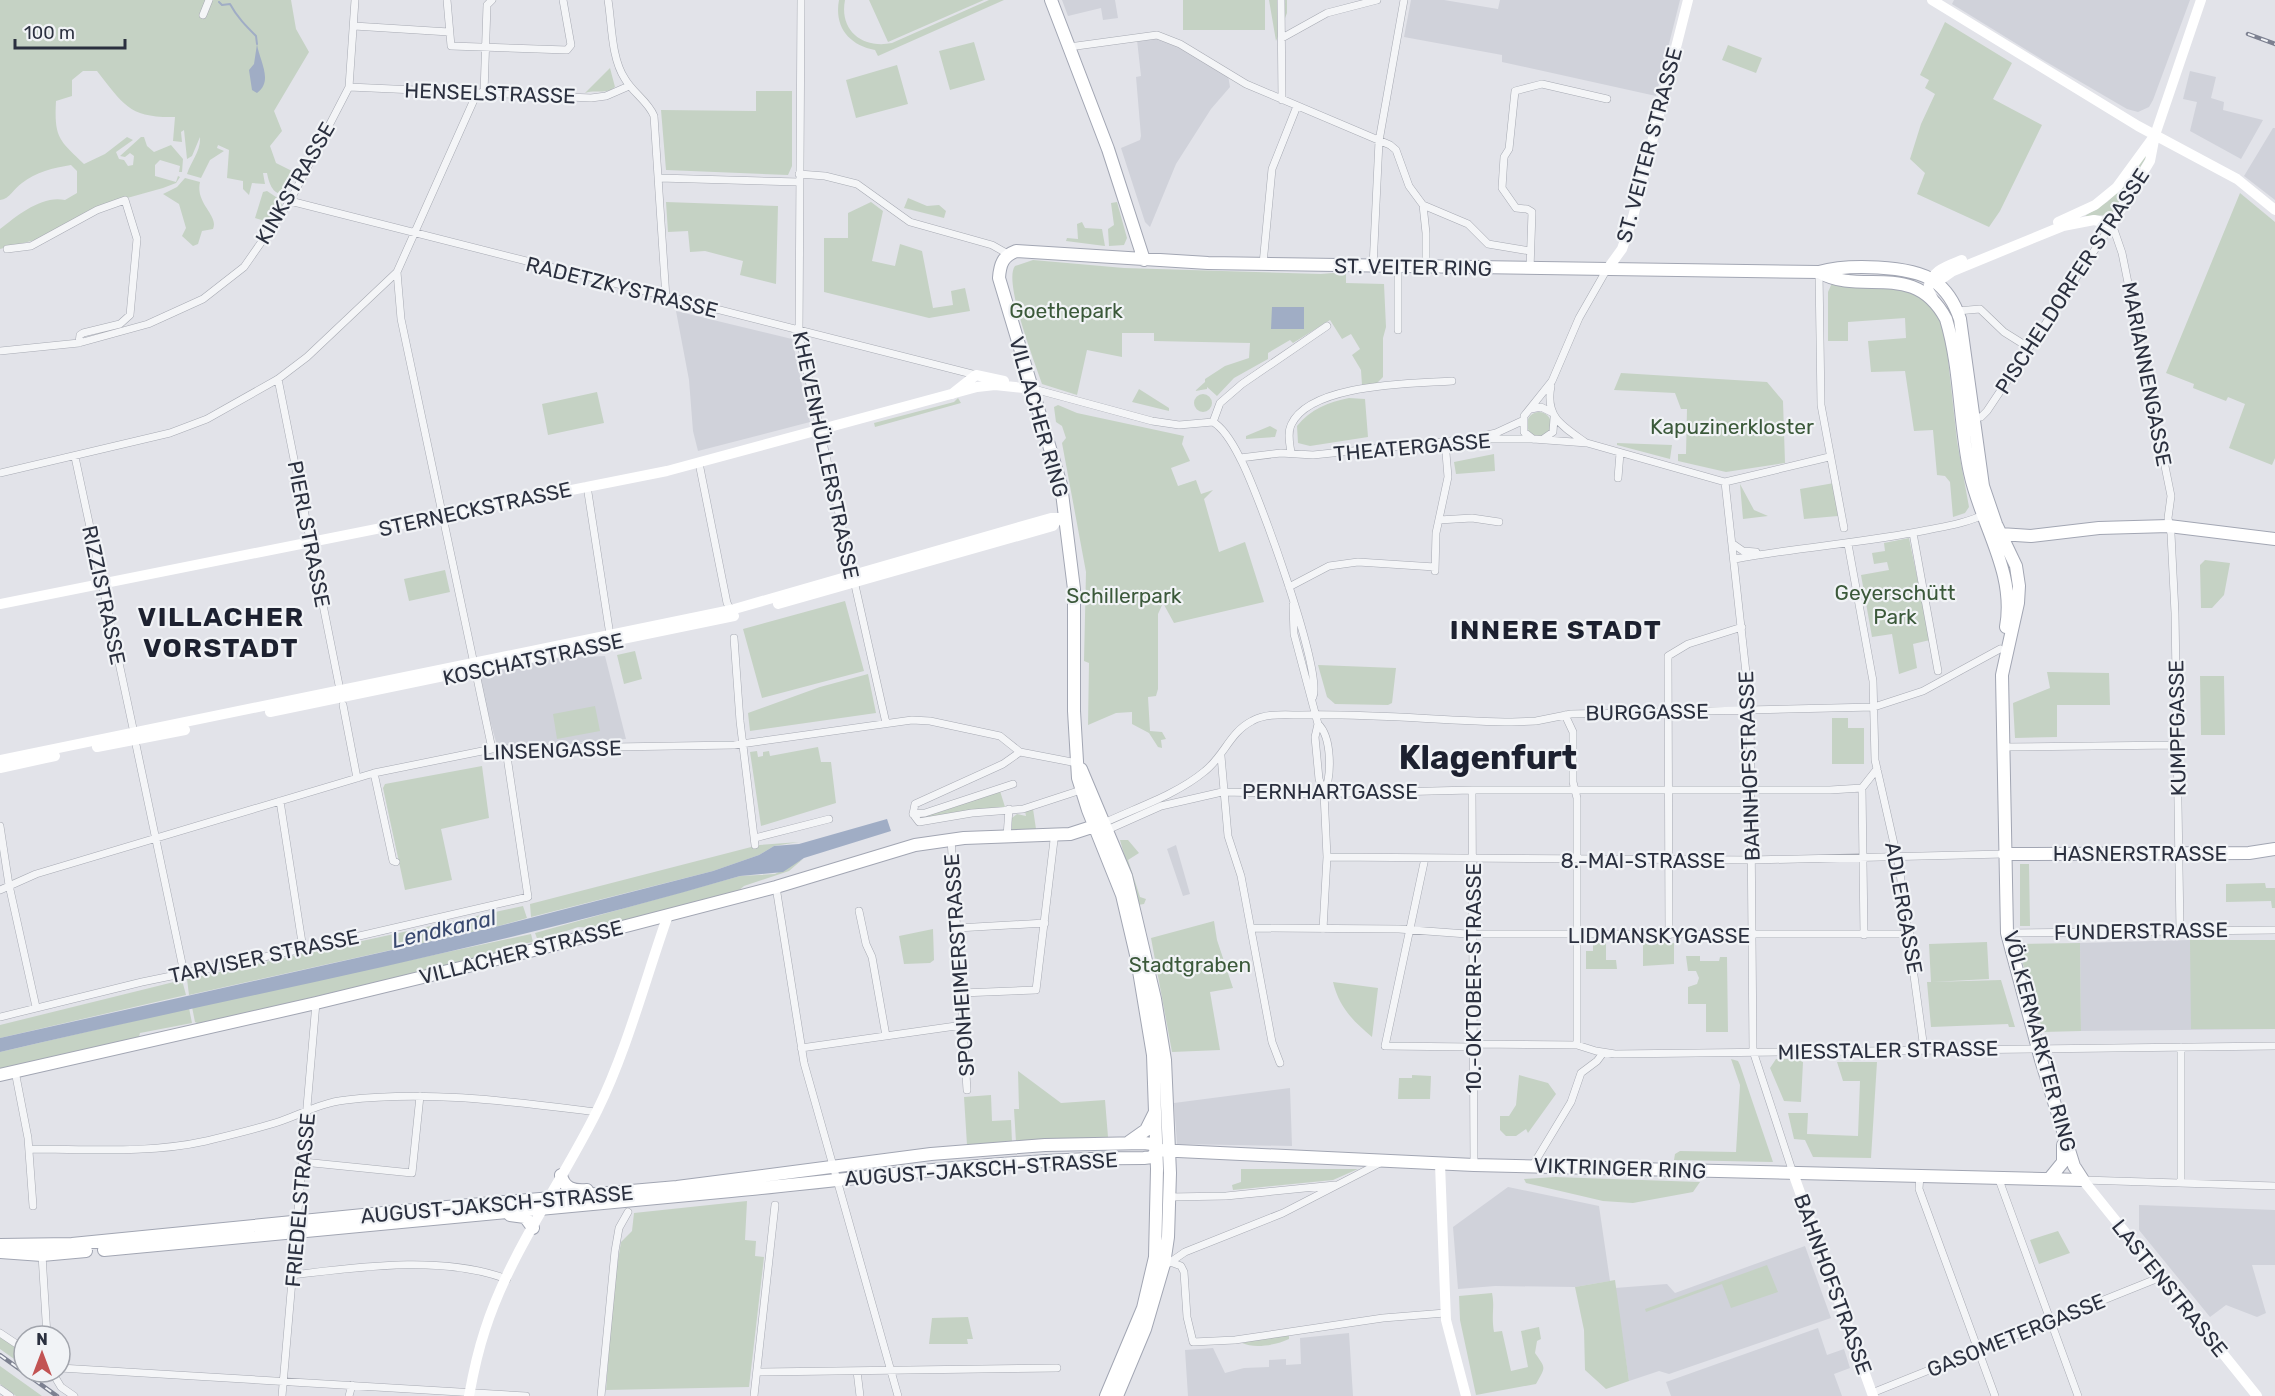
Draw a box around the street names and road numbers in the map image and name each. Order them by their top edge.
street label: ST. VEITER STRASSE [1611,45,1687,245]
street label: HENSELSTRASSE [404,78,576,108]
street label: KINKSTRASSE [250,118,340,248]
street label: PISCHELDORFER STRASSE [1990,164,2154,398]
street label: RADETZKYSTRASSE [523,251,721,323]
street label: ST. VEITER RING [1334,253,1492,281]
street label: MARIANNENGASSE [2117,280,2177,468]
street label: KHEVENHÜLLERSTRASSE [788,329,864,581]
street label: VILLACHER RING [1004,334,1074,500]
street label: THEATERGASSE [1332,428,1492,466]
street label: PIERLSTRASSE [283,458,335,610]
street label: STERNECKSTRASSE [376,476,574,542]
street label: RIZZISTRASSE [77,523,131,667]
street label: KOSCHATSTRASSE [440,628,626,690]
street label: KUMPFGASSE [2163,660,2191,796]
street label: BAHNHOFSTRASSE [1733,670,1765,862]
street label: BURGGASSE [1585,698,1709,726]
street label: LINSENGASSE [482,735,622,765]
street label: PERNHARTGASSE [1242,779,1418,804]
street label: ADLERGASSE [1880,840,1928,976]
street label: HASNERSTRASSE [2053,841,2227,866]
street label: 8.-MAI-STRASSE [1560,848,1726,873]
street label: SPONHEIMERSTRASSE [939,853,979,1077]
street label: 10.-OKTOBER-STRASSE [1461,863,1486,1093]
street label: VILLACHER STRASSE [417,915,625,989]
street label: FUNDERSTRASSE [2054,917,2228,945]
street label: LIDMANSKYGASSE [1568,923,1750,948]
street label: TARVISER STRASSE [167,924,361,988]
street label: VÖLKERMARKTER RING [1998,928,2082,1154]
street label: MIESSTALER STRASSE [1777,1036,1999,1064]
street label: FRIEDELSTRASSE [280,1112,320,1288]
street label: AUGUST-JAKSCH-STRASSE [844,1147,1118,1191]
street label: VIKTRINGER RING [1533,1152,1707,1184]
street label: AUGUST-JAKSCH-STRASSE [360,1180,634,1228]
street label: BAHNHOFSTRASSE [1789,1190,1877,1378]
street label: LASTENSTRASSE [2107,1214,2233,1362]
street label: GASOMETERGASSE [1923,1288,2109,1382]

